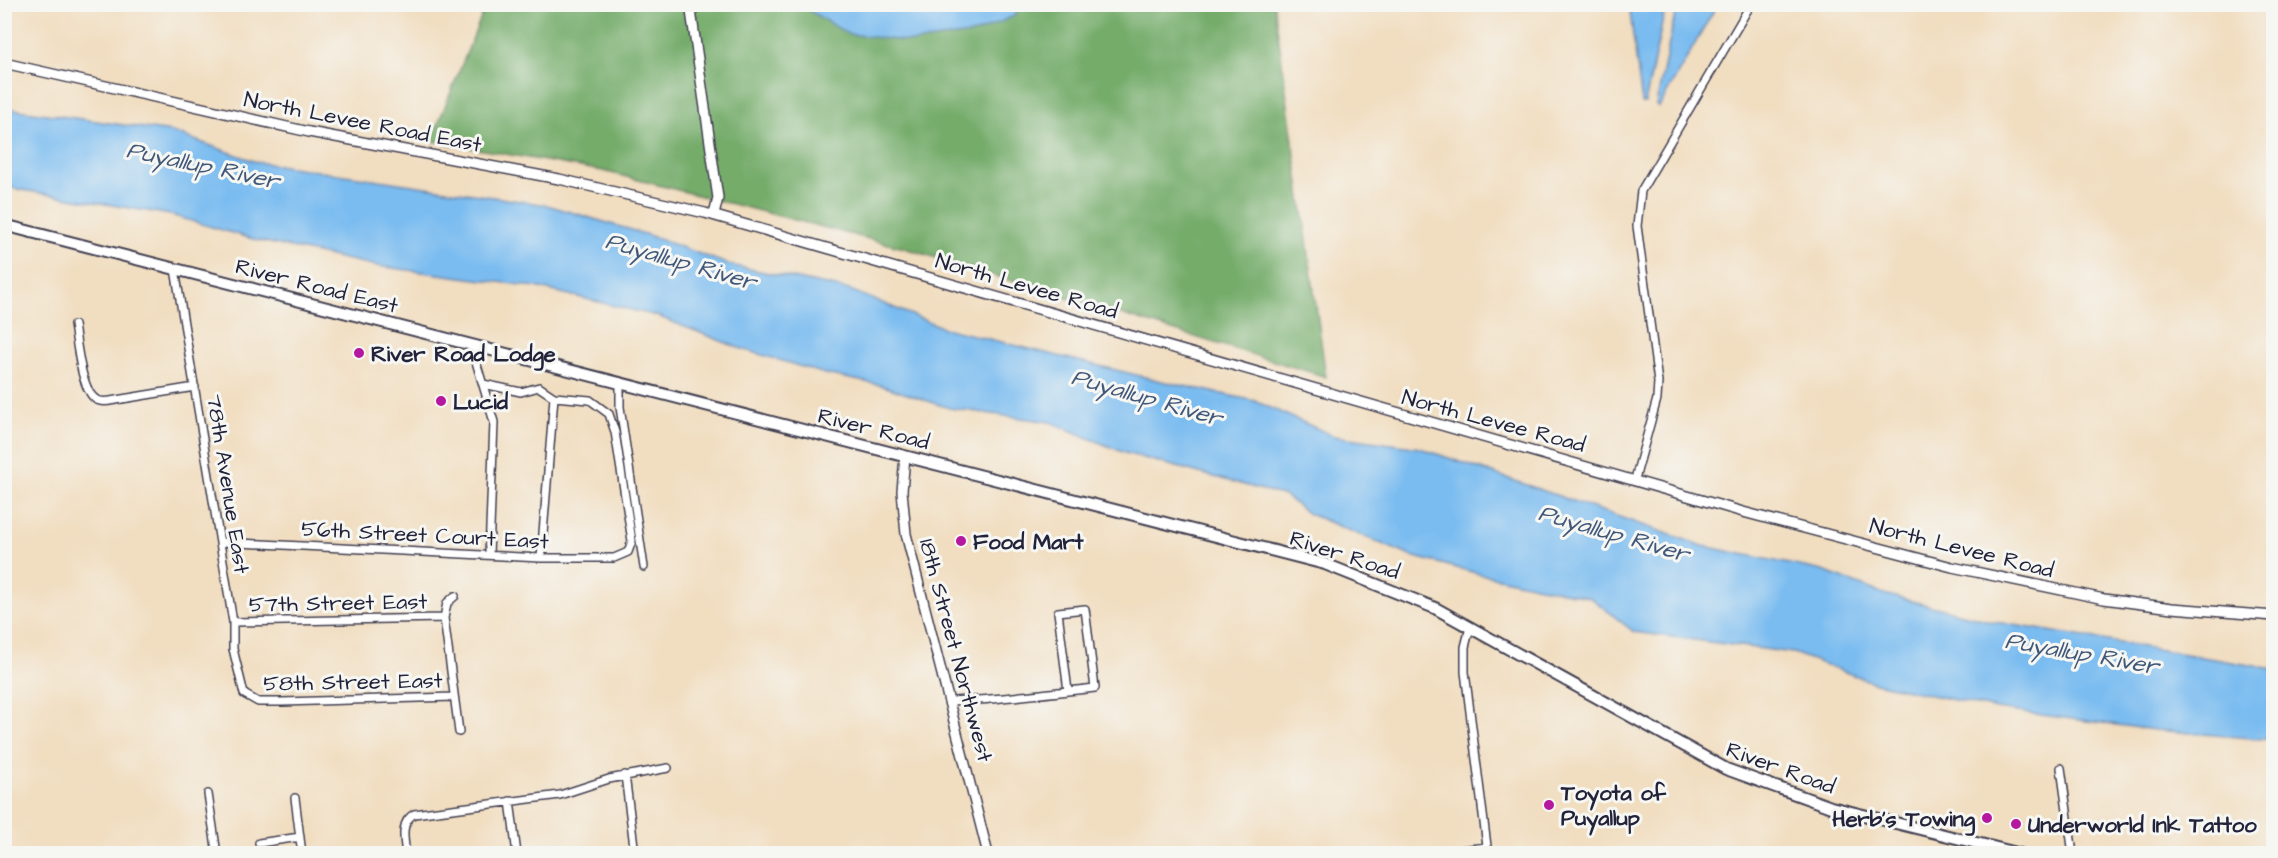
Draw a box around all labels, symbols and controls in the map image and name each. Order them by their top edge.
street label: North Levee Road East [241,84,484,161]
water label: Puyallup River [123,133,285,199]
water label: Puyallup River [602,224,763,300]
street label: North Levee Road [932,246,1122,327]
street label: River Road East [232,251,401,322]
place label: River Road Lodge [371,339,556,371]
marker: River Road Lodge [352,346,366,360]
water label: Puyallup River [1068,360,1229,436]
street label: North Levee Road [1399,382,1589,461]
place label: Lucid [453,387,509,418]
street label: 78th Avenue East [198,393,257,576]
marker: Lucid [434,394,448,408]
street label: River Road [815,401,933,458]
water label: Puyallup River [1535,496,1696,572]
street label: North Levee Road [1866,511,2057,586]
street label: 56th Street Court East [300,514,550,557]
street label: River Road [1286,523,1403,588]
place label: Food Mart [973,527,1085,558]
marker: Food Mart [954,534,968,548]
street label: 18th Street Northwest [911,535,1000,766]
street label: 57th Street East [248,586,428,621]
water label: Puyallup River [2003,624,2164,685]
street label: 58th Street East [263,665,443,700]
street label: River Road [1722,734,1839,802]
place label: Toyota of Puyallup [1560,778,1667,836]
marker: Toyota of Puyallup [1542,798,1556,812]
place label: Herb's Towing [1832,804,1976,836]
place label: Underworld Ink Tattoo [2028,810,2257,841]
marker: Herb's Towing [1980,811,1994,825]
marker: Underworld Ink Tattoo [2009,817,2023,831]

